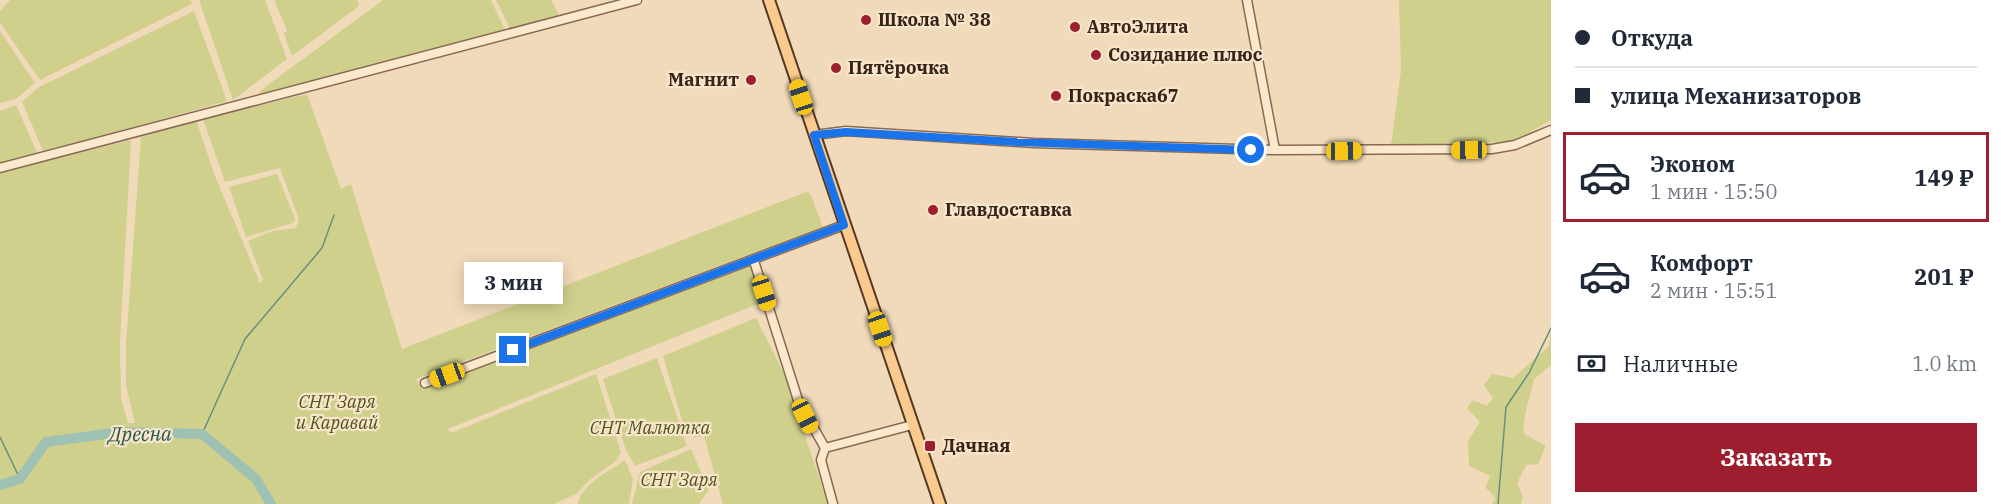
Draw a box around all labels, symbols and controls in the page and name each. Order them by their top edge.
place label: Школа № 38 [878,8,991,31]
marker: Школа № 38 [859,13,873,27]
place label: АвтоЭлита [1087,15,1189,38]
marker: АвтоЭлита [1068,20,1082,34]
text: Откуда [1611,23,1693,52]
place label: Созидание плюс [1108,43,1263,66]
marker: Созидание плюс [1089,48,1103,62]
place label: Пятёрочка [848,56,949,79]
marker: Пятёрочка [829,61,843,75]
place label: Магнит [668,68,739,91]
marker: Магнит [744,73,758,87]
car [787,77,815,117]
text: улица Механизаторов [1611,81,1862,110]
place label: Покраска67 [1068,84,1179,107]
marker: Покраска67 [1049,89,1063,103]
route start [1237,136,1264,163]
car [1451,141,1487,159]
car [1326,142,1362,160]
text: Эконом [1650,149,1735,178]
icon: car [1578,150,1632,204]
text: 149 ₽ [1914,163,1974,192]
text: 1 мин · 15:50 [1650,178,1778,205]
place label: Главдоставка [945,198,1072,221]
marker: Главдоставка [926,203,940,217]
text: Комфорт [1650,248,1753,277]
icon: car [1578,249,1632,303]
text: 201 ₽ [1914,262,1974,291]
callout: 3 мин [464,263,562,305]
text: 3 мин [484,269,543,296]
car [750,273,778,313]
text: 2 мин · 15:51 [1650,277,1778,304]
car [866,309,894,349]
route end [499,336,526,363]
icon: cash [1575,347,1608,380]
text: Наличные [1623,349,1738,378]
text: 1.0 km [1912,350,1977,377]
car [427,360,467,390]
park label: СНТ Заря и Каравай [296,390,379,434]
car [789,396,821,436]
park label: СНТ Малютка [590,416,710,439]
water label: Дресна [106,419,172,448]
button: Заказать [1575,423,1977,492]
place label: Дачная [942,434,1010,457]
marker: Дачная [923,439,937,453]
park label: СНТ Заря [640,468,718,491]

